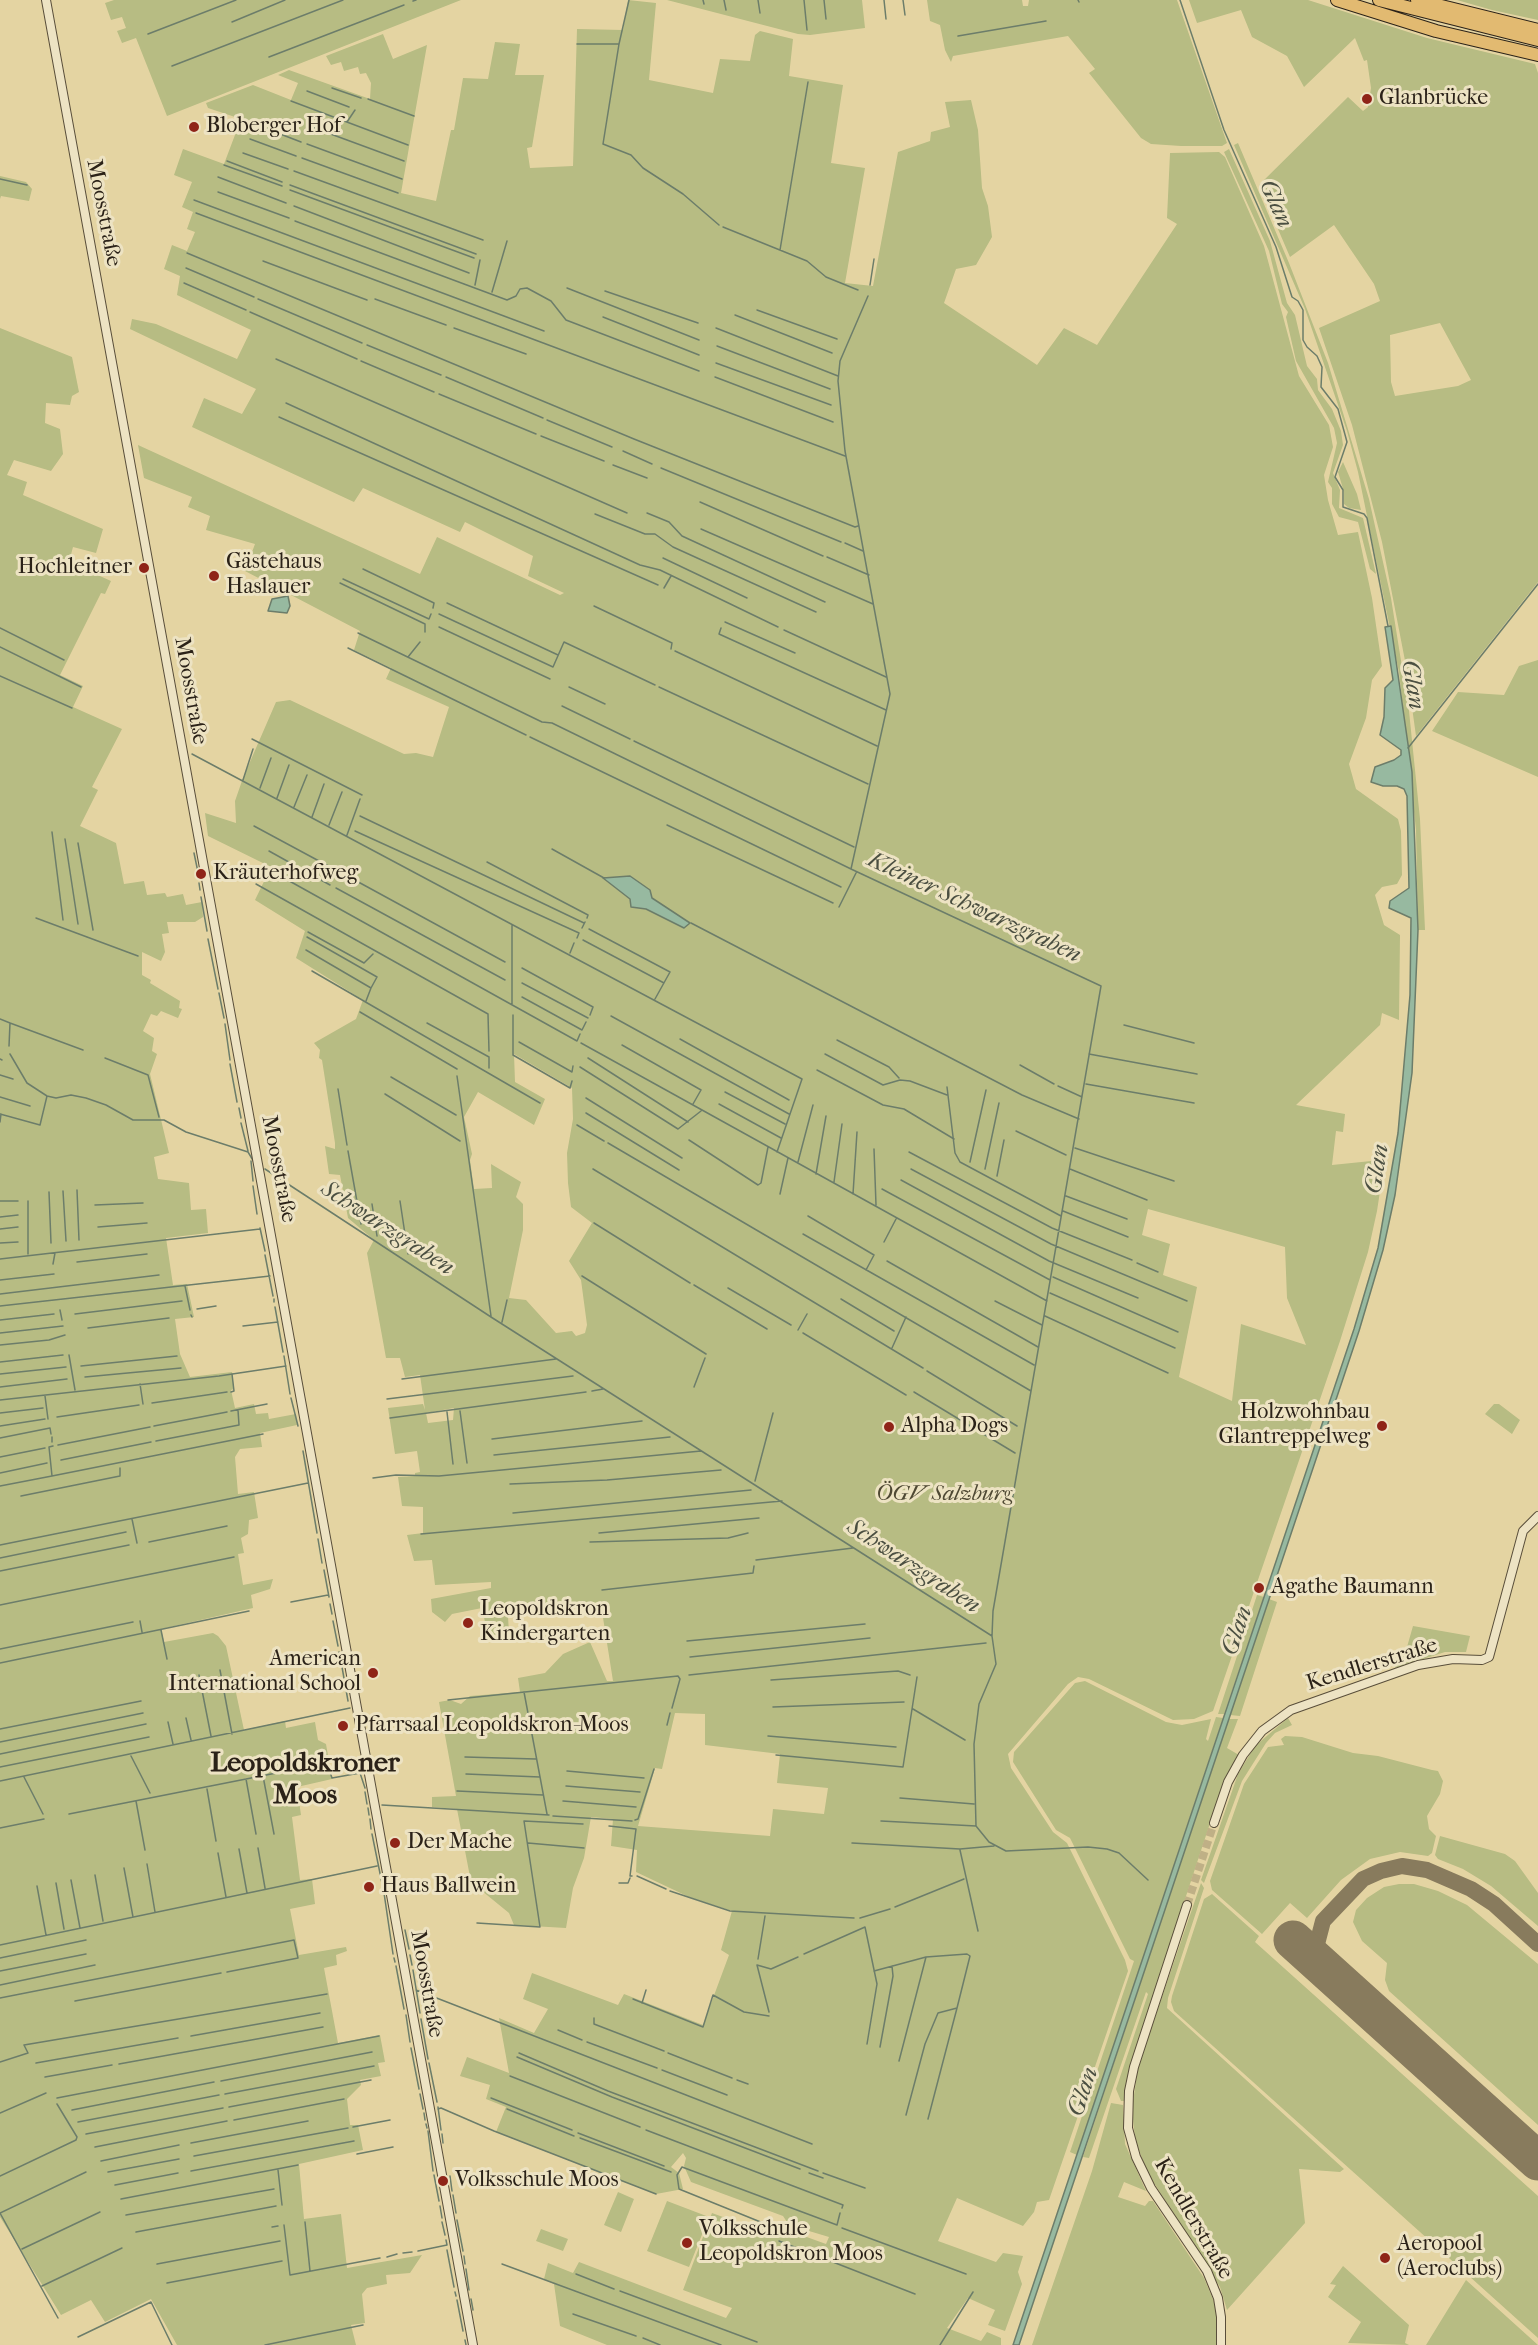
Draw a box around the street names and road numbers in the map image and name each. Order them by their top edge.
street label: Moosstraße [80,157,126,269]
street label: Moosstraße [168,635,212,747]
street label: Moosstraße [255,1113,301,1225]
street label: Kendlerstraße [1303,1633,1441,1697]
street label: Moosstraße [404,1928,448,2040]
street label: Kendlerstraße [1148,2154,1238,2284]

